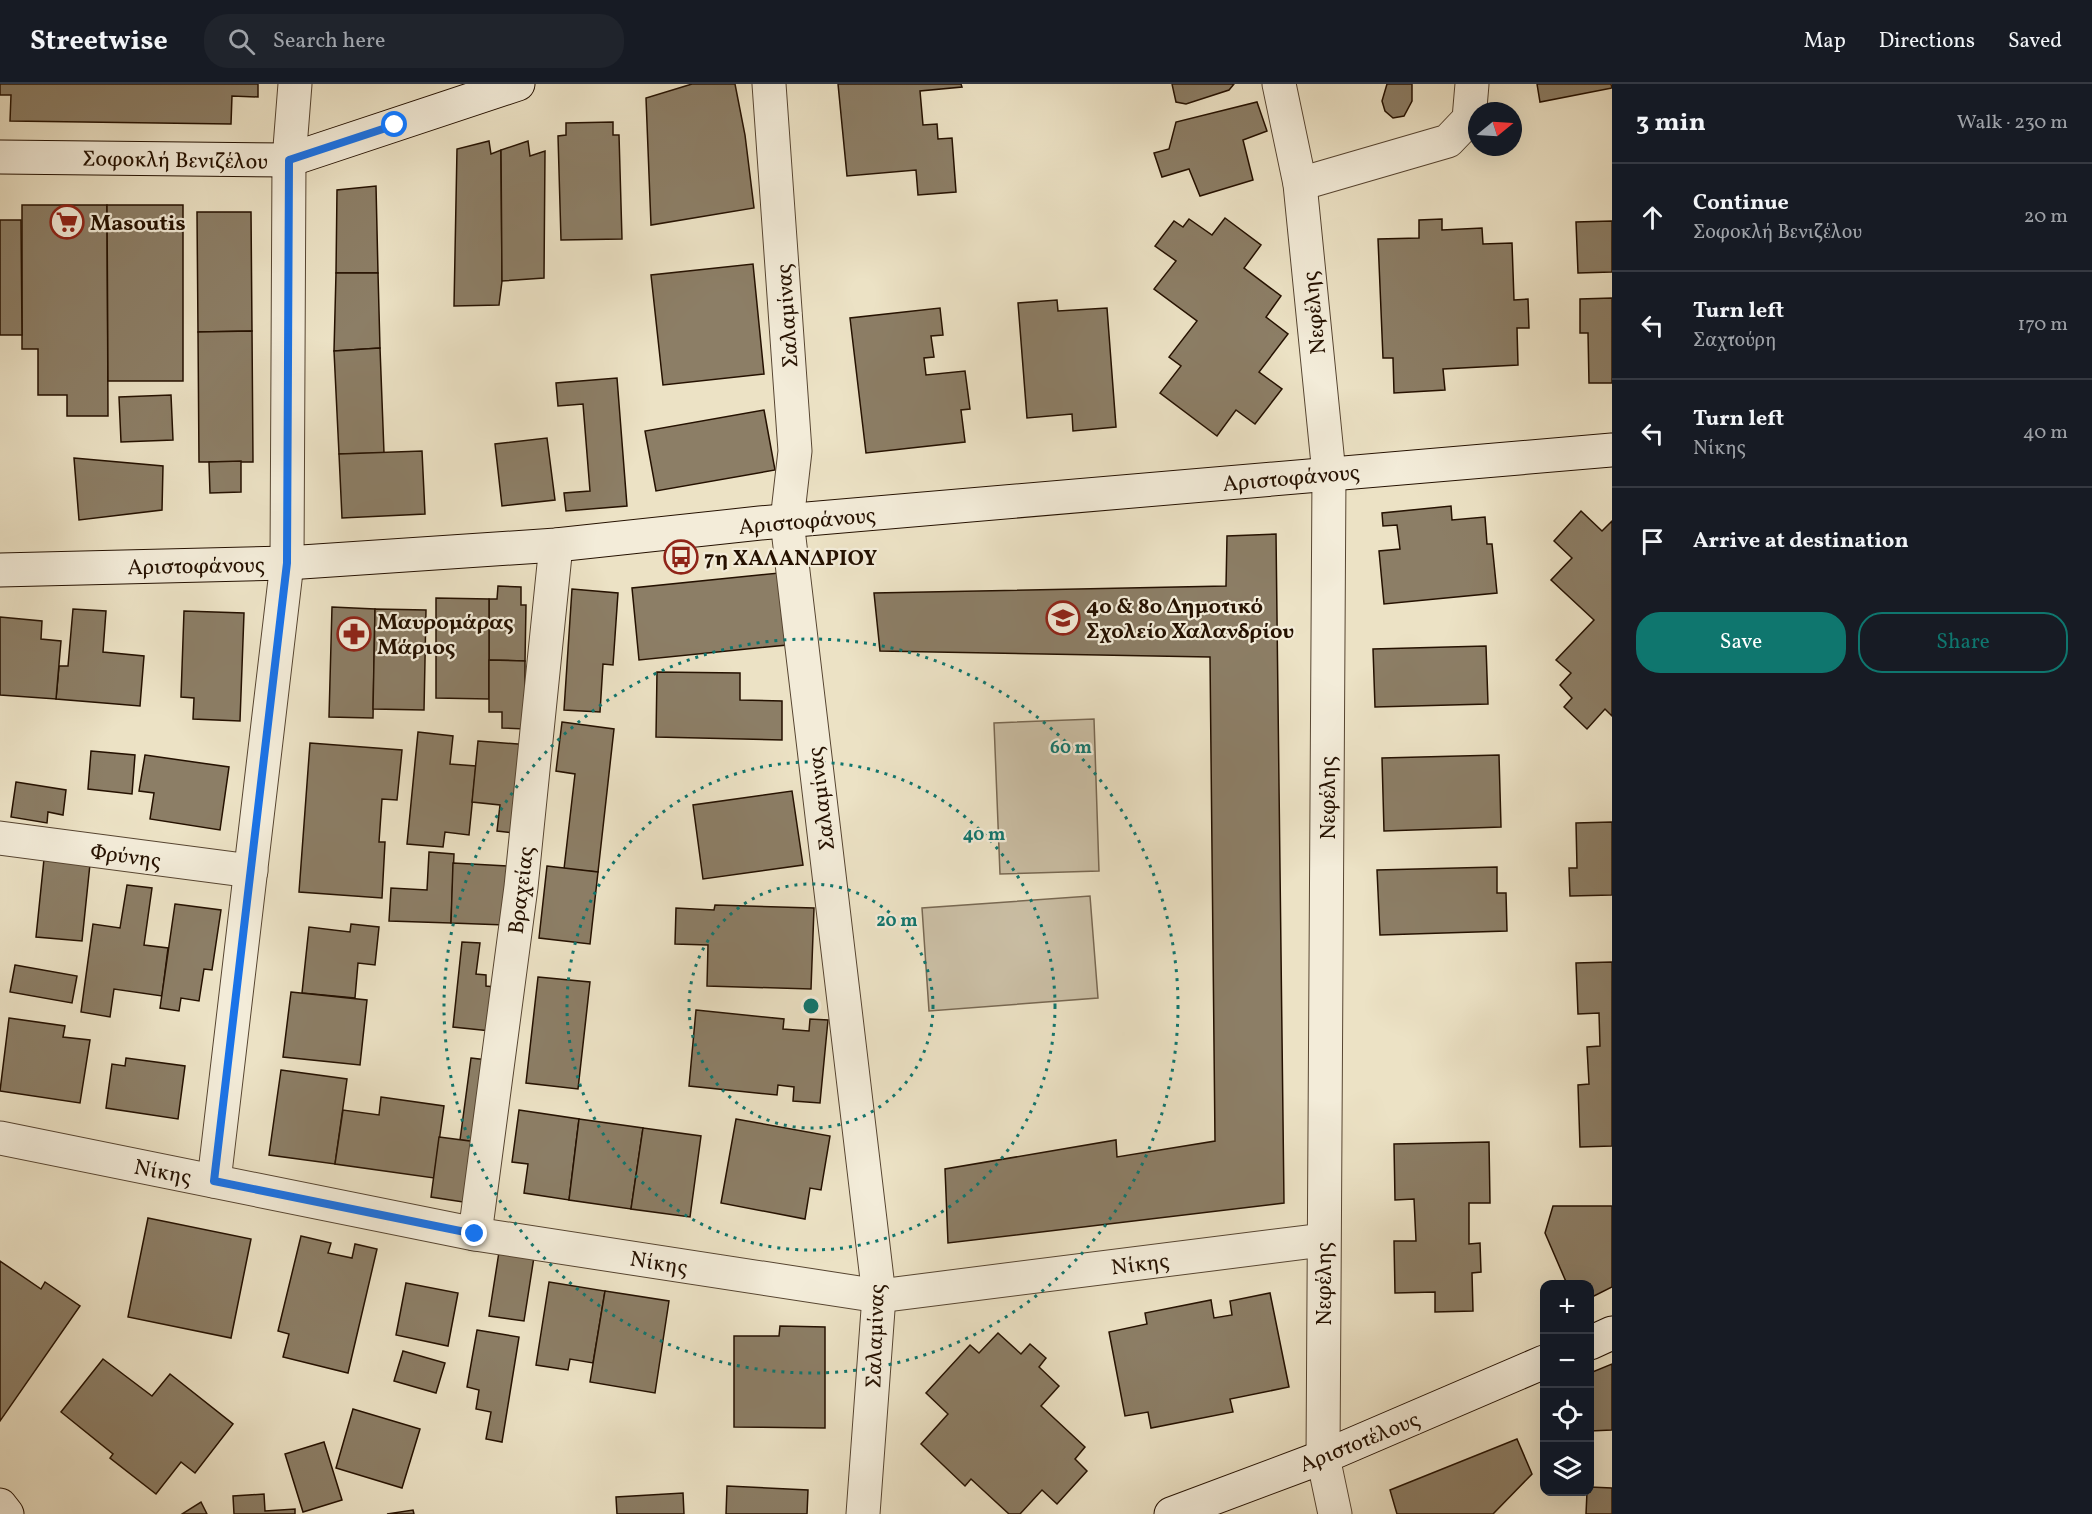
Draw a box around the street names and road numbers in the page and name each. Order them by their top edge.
street label: Σοφοκλή Βενιζέλου [82,144,268,179]
street label: Σαλαμίνας [769,263,808,369]
street label: Νεφέλης [1296,269,1335,356]
street label: Αριστοφάνους [1221,458,1361,501]
street label: Αριστοφάνους [737,501,877,544]
street label: Αριστοφάνους [127,551,265,584]
street label: Σαλαμίνας [801,745,844,852]
street label: Νεφέλης [1314,756,1345,840]
street label: Φρύνης [88,837,163,878]
street label: Βραχείας [502,845,543,936]
street label: Νίκης [131,1153,194,1194]
street label: Νεφέλης [1310,1242,1341,1326]
street label: Νίκης [627,1245,690,1284]
street label: Νίκης [1110,1247,1171,1284]
street label: Σαλαμίνας [859,1283,894,1389]
street label: Αριστοτέλους [1295,1405,1425,1481]

